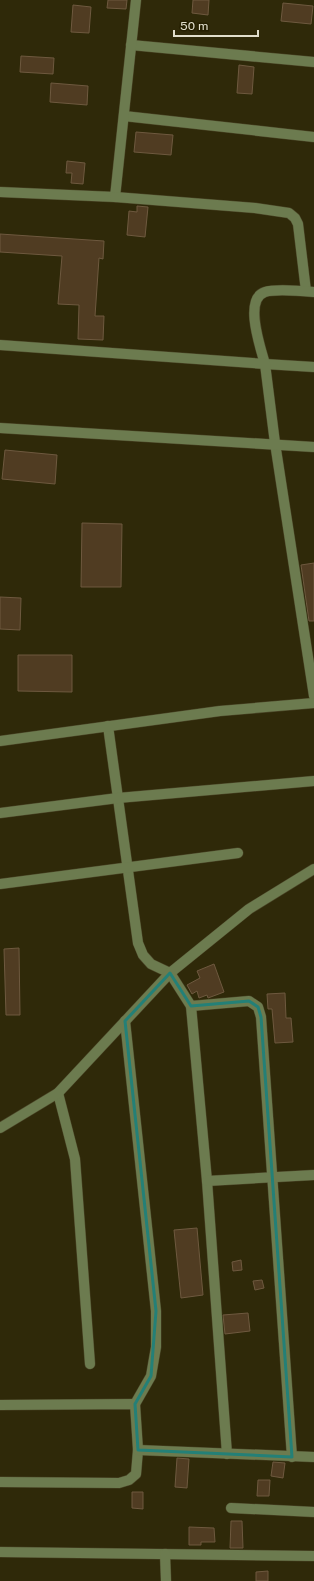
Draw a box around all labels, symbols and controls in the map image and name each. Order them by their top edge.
scale bar [174,12,258,38]
text: 50 m [180,19,208,33]

